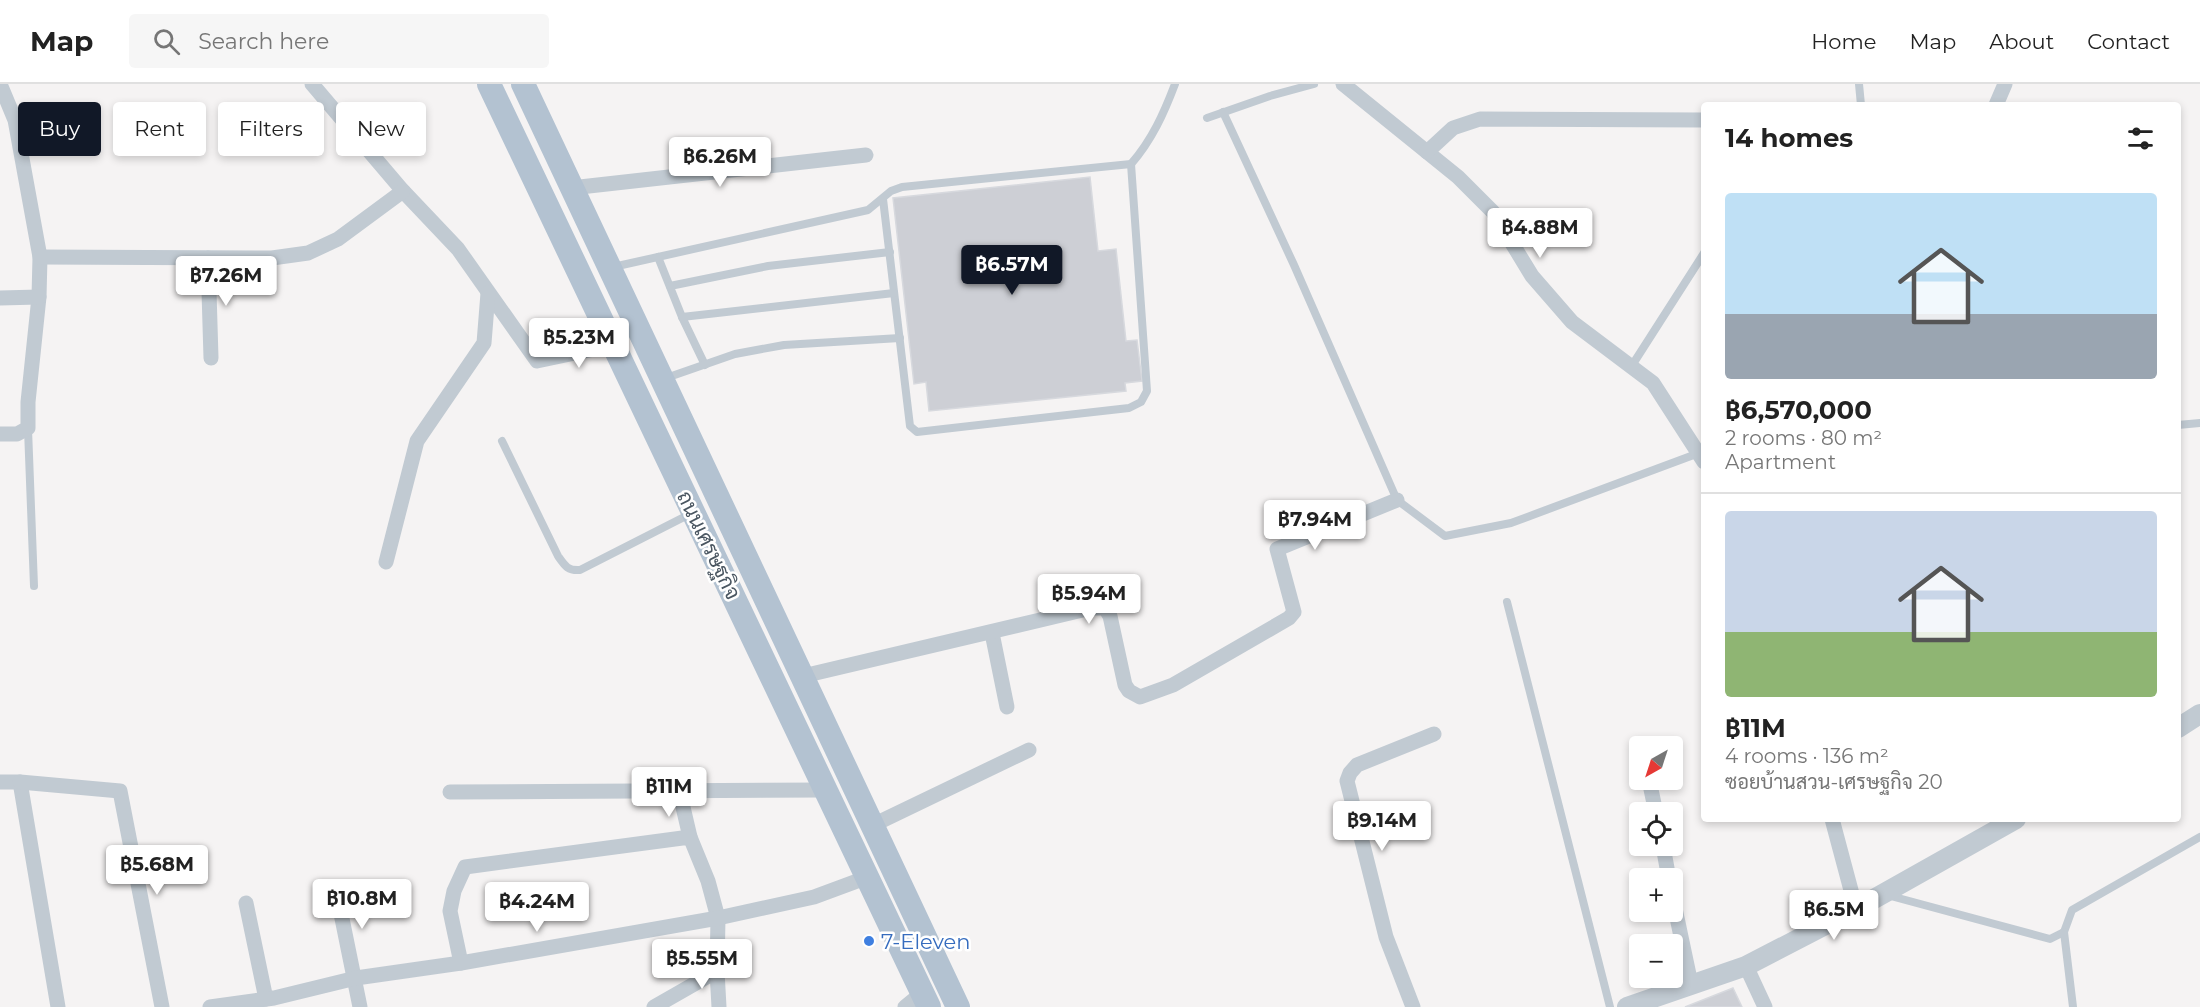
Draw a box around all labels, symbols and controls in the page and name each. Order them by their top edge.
search box [129,14,549,68]
text: Map [30,24,93,58]
icon: search [150,25,183,58]
text: Search here [198,28,329,55]
text: Home [1811,29,1876,54]
text: Map [1909,29,1956,54]
text: About [1989,29,2054,54]
text: Contact [2087,29,2170,54]
chip: Buy [18,102,101,156]
chip: Rent [113,102,206,156]
chip: Filters [218,102,324,156]
chip: New [336,102,426,156]
text: 14 homes [1725,122,1853,154]
icon: filters [2124,122,2157,155]
pin: ฿6.26M [671,137,769,188]
text: ฿6.26M [683,144,757,168]
pin: ฿4.88M [1491,208,1589,259]
text: ฿4.88M [1501,215,1579,239]
icon: home [1887,232,1995,340]
pin: ฿6.57M [963,245,1061,296]
text: ฿6.57M [975,252,1049,276]
pin: ฿7.26M [177,256,275,307]
text: ฿7.26M [190,263,262,287]
pin: ฿5.23M [530,318,628,369]
text: ฿5.23M [543,325,615,349]
text: ฿6,570,000 [1725,394,1872,426]
text: 2 rooms · 80 m² [1725,426,1882,450]
text: Apartment [1725,450,1836,474]
street label: ถนนเศรษฐกิจ [671,487,746,604]
pin: ฿7.94M [1266,500,1364,551]
text: ฿7.94M [1278,507,1352,531]
icon: home [1887,550,1995,658]
pin: ฿5.94M [1040,574,1138,625]
text: ฿5.94M [1052,581,1126,605]
text: ฿11M [1725,712,1786,744]
north arrow [1629,736,1683,790]
map controls [1629,736,1683,988]
text: 4 rooms · 136 m² [1725,744,1889,768]
pin: ฿11M [633,767,705,818]
text: ซอยบ้านสวน-เศรษฐกิจ 20 [1725,770,1943,794]
text: ฿11M [646,774,692,798]
pin: ฿9.14M [1333,801,1431,852]
button: locate [1629,802,1683,856]
text: ฿9.14M [1347,808,1417,832]
pin: ฿5.68M [108,845,206,896]
text: ฿5.68M [120,852,194,876]
button: + [1629,868,1683,922]
pin: ฿10.8M [313,879,411,930]
pin: ฿4.24M [488,882,586,933]
text: ฿10.8M [327,886,397,910]
text: ฿4.24M [499,889,575,913]
pin: ฿6.5M [1792,890,1876,941]
text: ฿6.5M [1803,897,1865,921]
place label: 7-Eleven [881,929,970,954]
marker: 7-Eleven [862,934,876,948]
button: − [1629,934,1683,988]
pin: ฿5.55M [653,939,751,990]
text: ฿5.55M [666,946,738,970]

